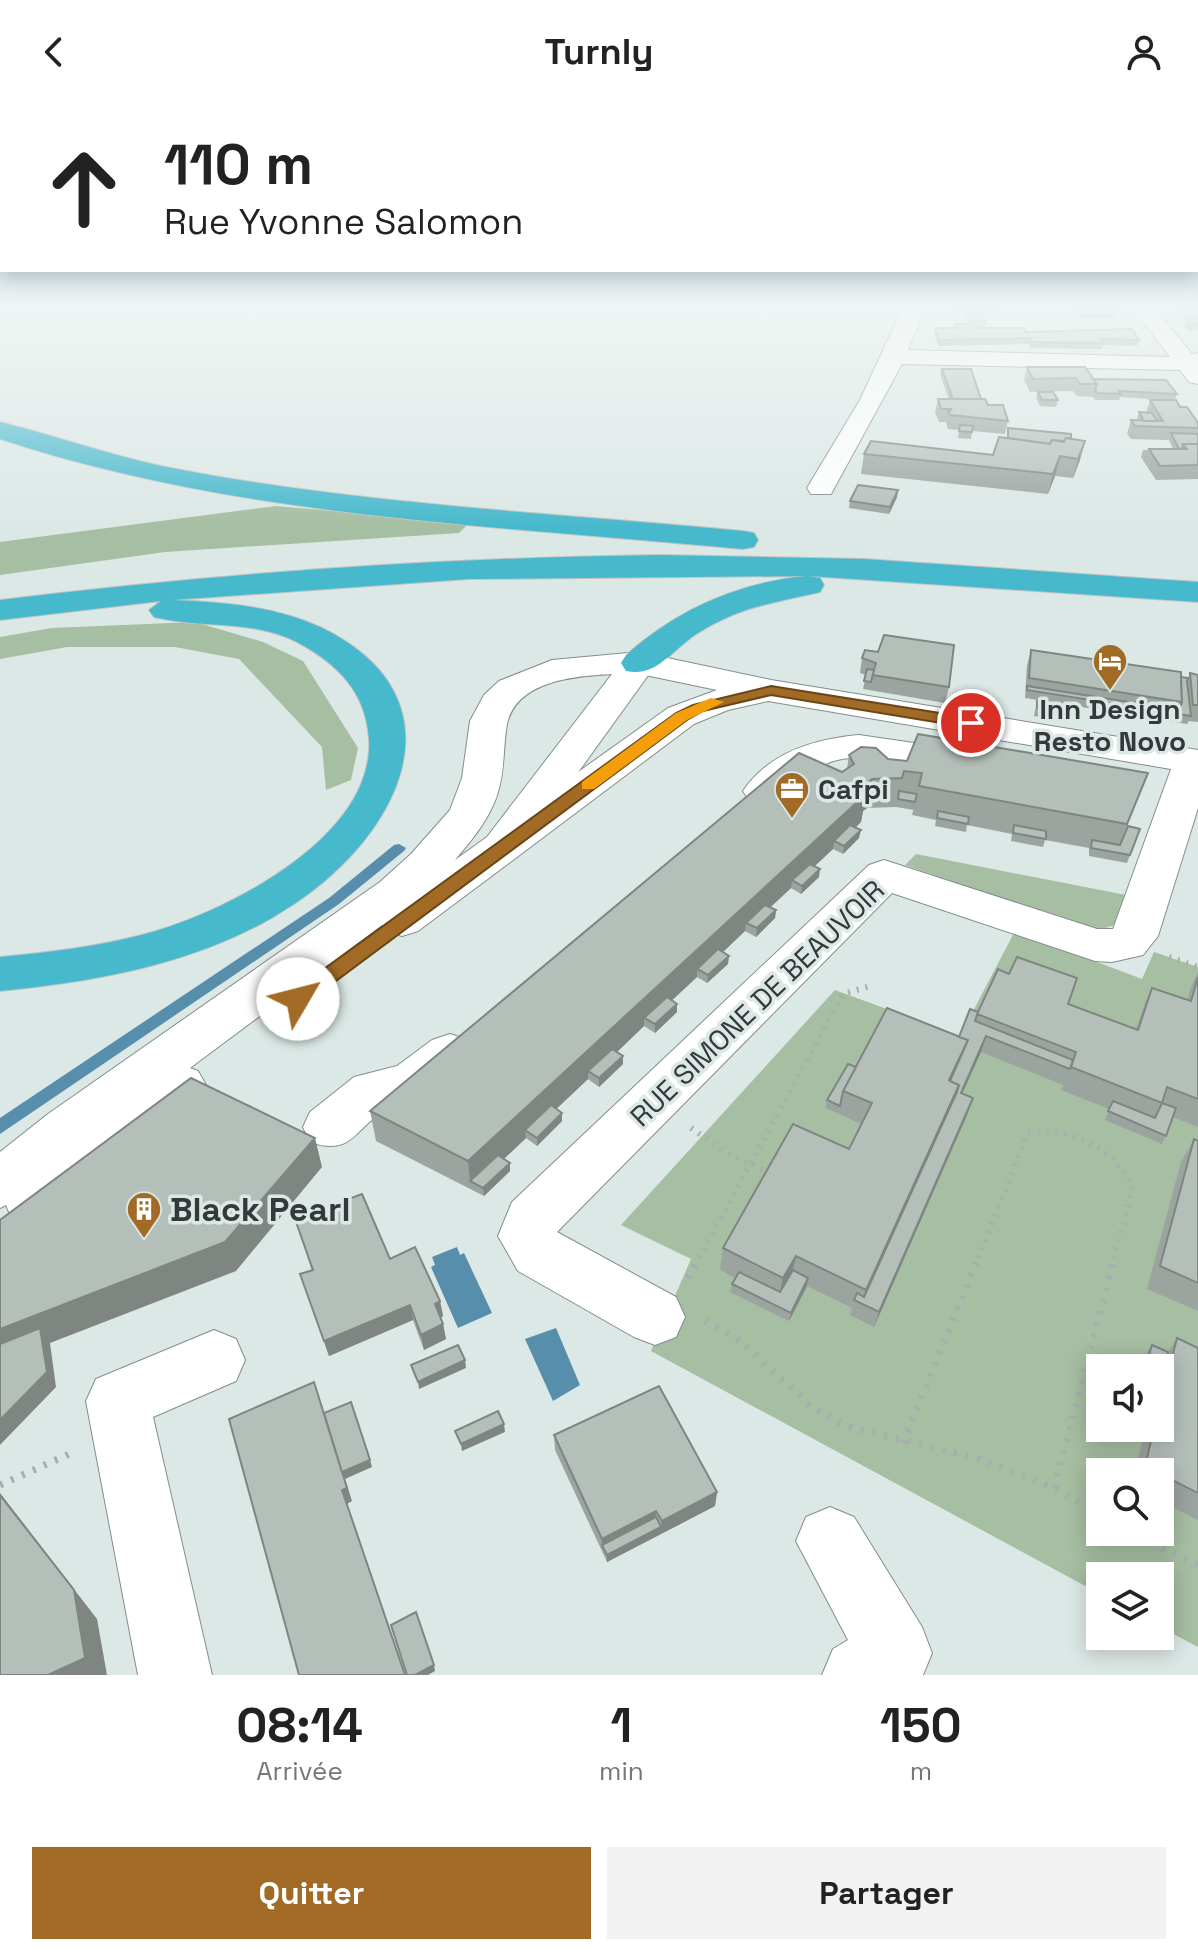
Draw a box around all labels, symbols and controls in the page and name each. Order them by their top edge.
text: Turnly [545,29,653,75]
icon: back [32,30,76,74]
icon: person [1122,30,1166,74]
text: 110 m [164,129,313,200]
icon: ahead [32,136,136,240]
text: Rue Yvonne Salomon [164,199,523,245]
hotel icon: Inn Design Resto Novo [1091,642,1129,692]
pin [937,689,1005,757]
place label: Inn Design Resto Novo [1034,691,1186,759]
icon: arrive [949,701,993,745]
office icon: Cafpi [773,770,811,820]
place label: Cafpi [818,771,889,807]
street label: RUE SIMONE DE BEAUVOIR [622,872,892,1134]
position arrow [256,957,340,1041]
place label: Black Pearl [170,1188,351,1231]
building icon: Black Pearl [125,1190,163,1240]
map controls [1086,1354,1174,1650]
button: sound [1086,1354,1174,1442]
button: search [1086,1458,1174,1546]
button: layers [1086,1562,1174,1650]
text: 08:14 [236,1695,363,1756]
text: 1 [611,1695,632,1756]
text: 150 [880,1695,962,1756]
text: Arrivée [256,1754,343,1788]
text: min [599,1754,644,1788]
text: m [910,1754,932,1788]
button: Quitter [32,1847,591,1939]
button: Partager [607,1847,1166,1939]

